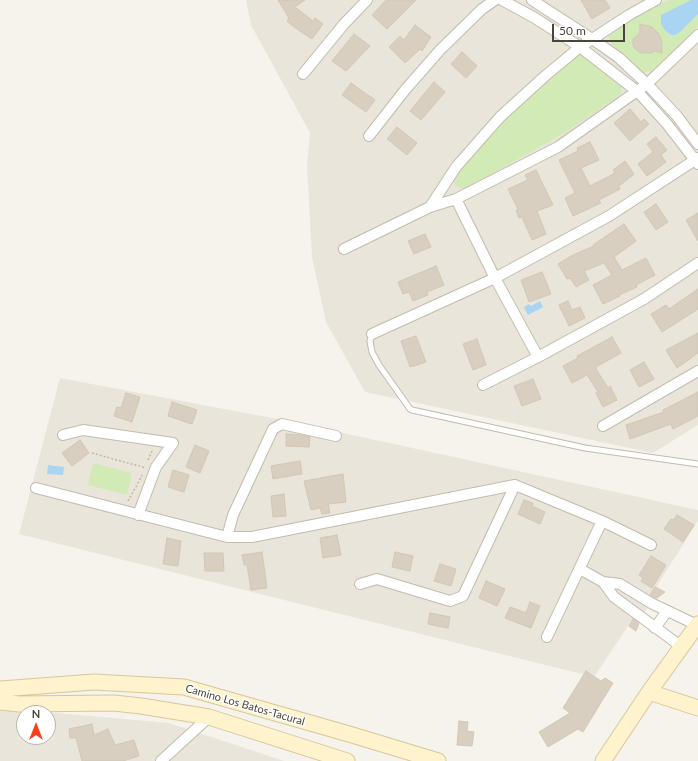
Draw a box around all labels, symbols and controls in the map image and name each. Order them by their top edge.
scale bar [554,16,627,42]
text: 50 m [559,23,586,38]
street label: Camino Los Batos-Tacural [184,682,306,728]
north arrow [16,705,56,745]
text: N [32,707,40,720]

